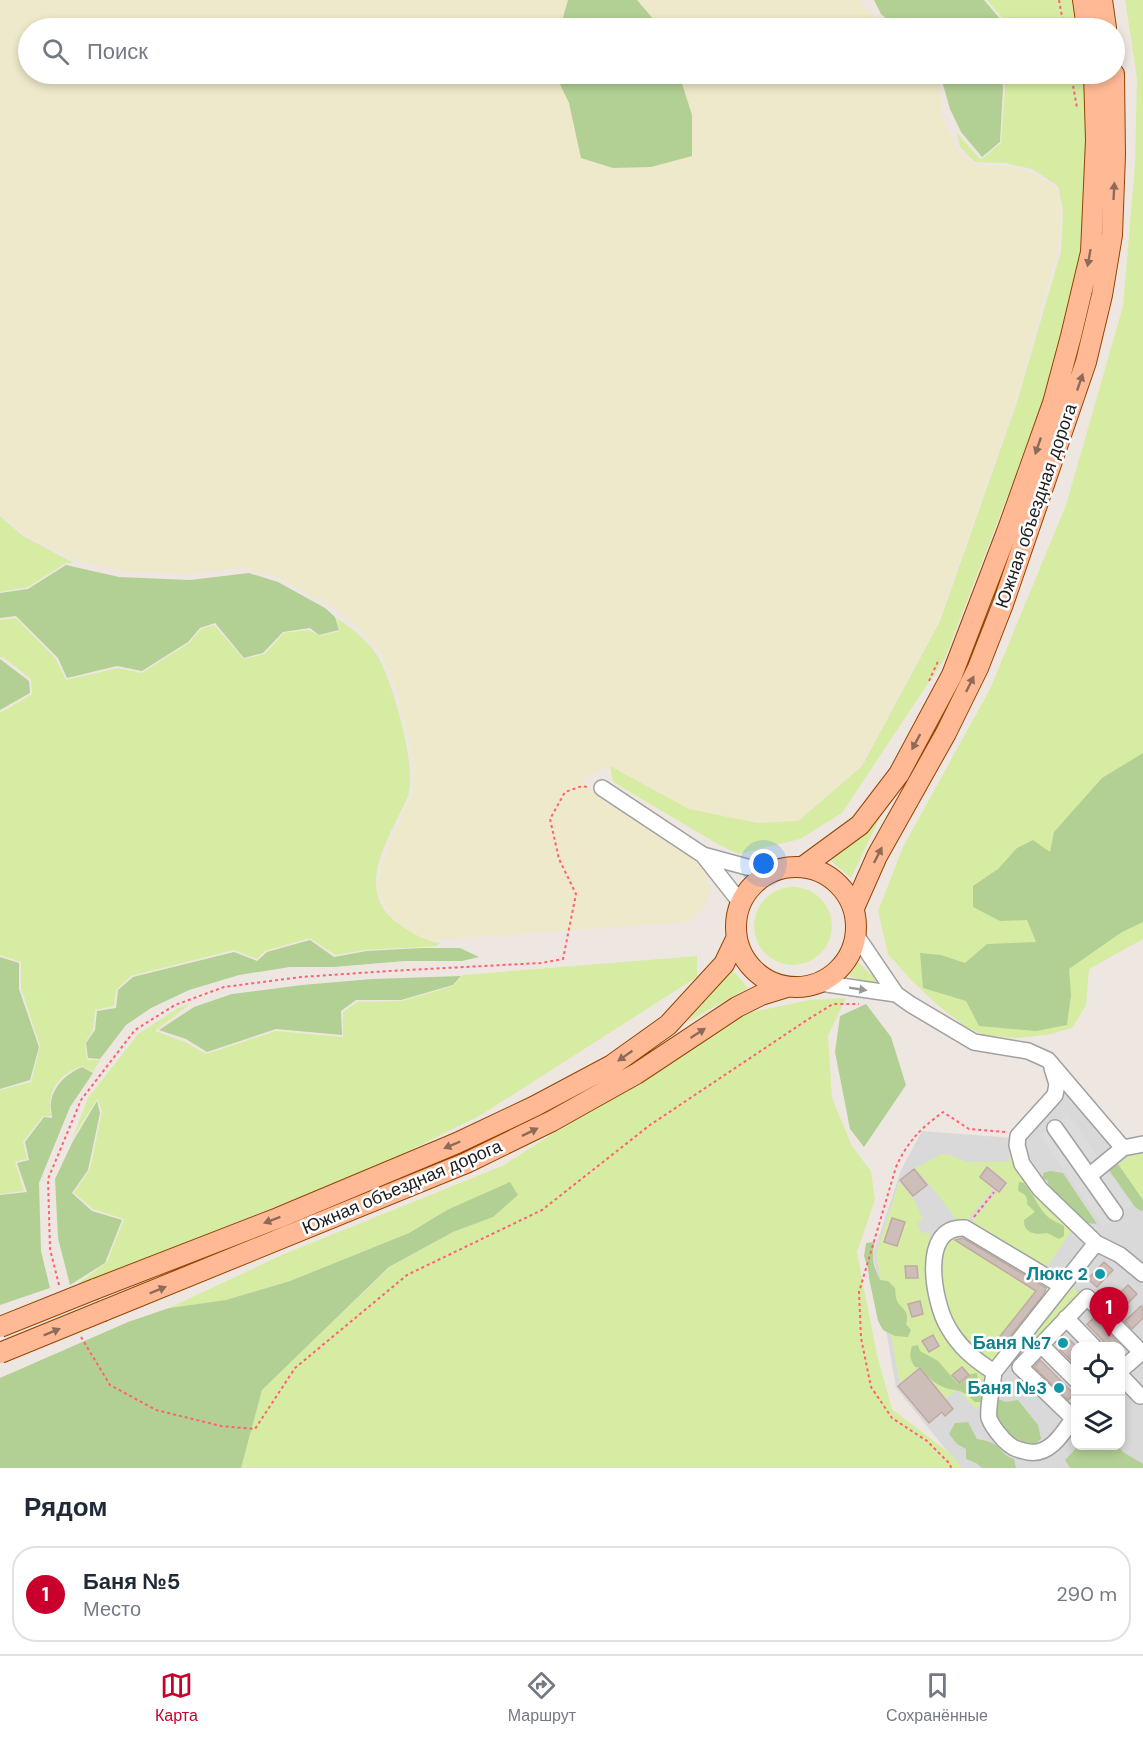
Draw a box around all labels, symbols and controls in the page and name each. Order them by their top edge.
search box [18,18,1125,84]
icon: search [39,35,72,68]
text: Поиск [87,37,148,66]
one-way arrow [1109,181,1118,200]
one-way arrow [1084,248,1093,267]
one-way arrow [1075,373,1085,391]
street label: Южная объездная дорога [990,400,1083,611]
one-way arrow [1032,437,1042,455]
one-way arrow [966,675,975,692]
one-way arrow [911,734,921,751]
one-way arrow [872,846,882,864]
your location [749,849,778,878]
one-way arrow [848,984,867,993]
one-way arrow [690,1027,706,1038]
one-way arrow [617,1049,633,1061]
one-way arrow [522,1127,539,1136]
street label: Южная объездная дорога [298,1134,506,1240]
one-way arrow [443,1141,461,1150]
one-way arrow [263,1216,281,1225]
place label: Люкс 2 [1027,1262,1088,1286]
marker: Люкс 2 [1093,1267,1107,1281]
one-way arrow [149,1285,167,1295]
pin: 1 [1090,1288,1128,1337]
one-way arrow [43,1327,61,1337]
place label: Баня №7 [973,1331,1051,1355]
marker: Баня №7 [1056,1336,1070,1350]
map controls [1071,1342,1125,1450]
button: locate [1071,1342,1125,1396]
place label: Баня №3 [968,1376,1047,1400]
marker: Баня №3 [1052,1381,1066,1395]
button: layers [1071,1396,1125,1450]
text: Рядом [24,1490,107,1524]
text: Баня №5 [83,1567,181,1596]
text: 1 [42,1581,49,1607]
text: 290 m [1056,1581,1117,1607]
text: Место [83,1596,141,1622]
tab: Карта [155,1669,198,1726]
tab: Маршрут [508,1669,576,1726]
tab: Сохранённые [886,1669,988,1726]

